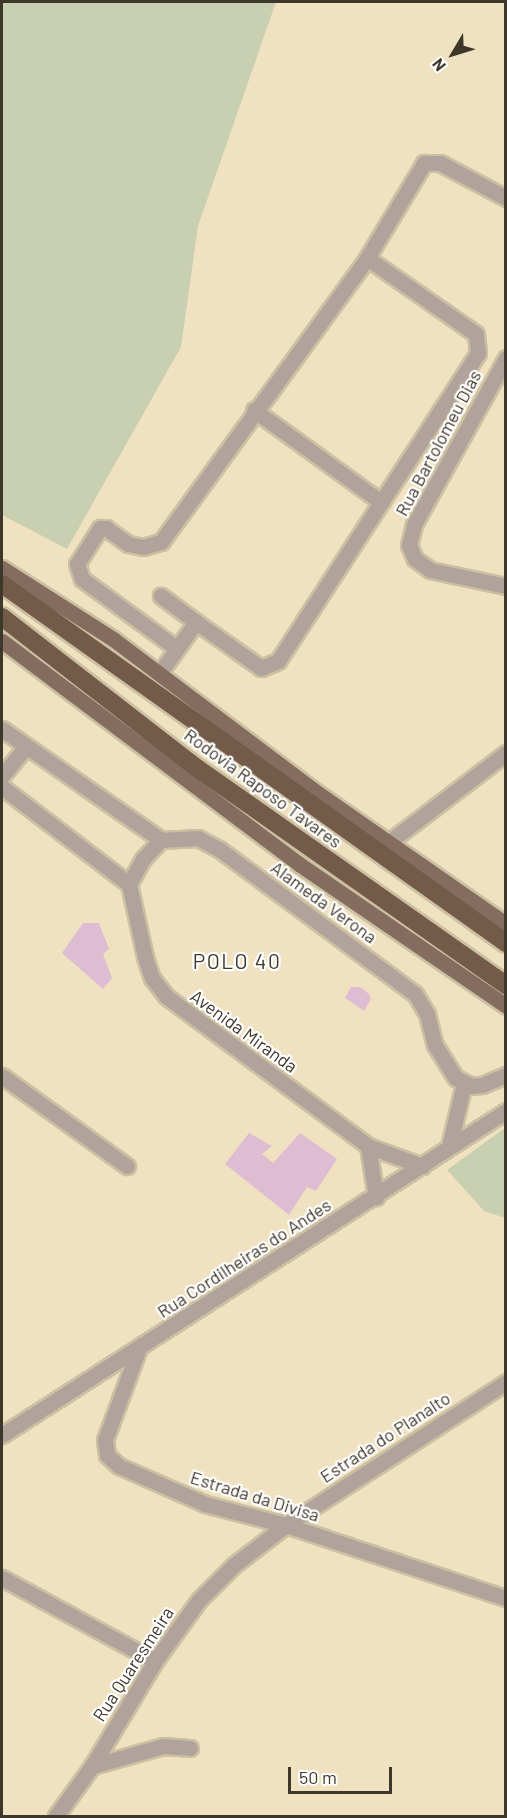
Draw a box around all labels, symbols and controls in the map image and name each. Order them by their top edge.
north arrow [423,24,483,84]
text: N [428,55,449,75]
street label: Rua Bartolomeu Dias [390,366,486,520]
street label: Rodovia Raposo Tavares [180,724,346,852]
street label: Alameda Verona [267,856,381,948]
district label: POLO 40 [193,948,281,974]
street label: Avenida Miranda [186,985,302,1077]
street label: Rua Cordilheiras do Andes [153,1194,335,1322]
street label: Estrada do Planalto [316,1387,454,1487]
street label: Estrada da Divisa [188,1466,322,1526]
street label: Rua Quaresmeira [88,1603,178,1725]
scale bar [291,1755,394,1793]
text: 50 m [299,1766,337,1788]

